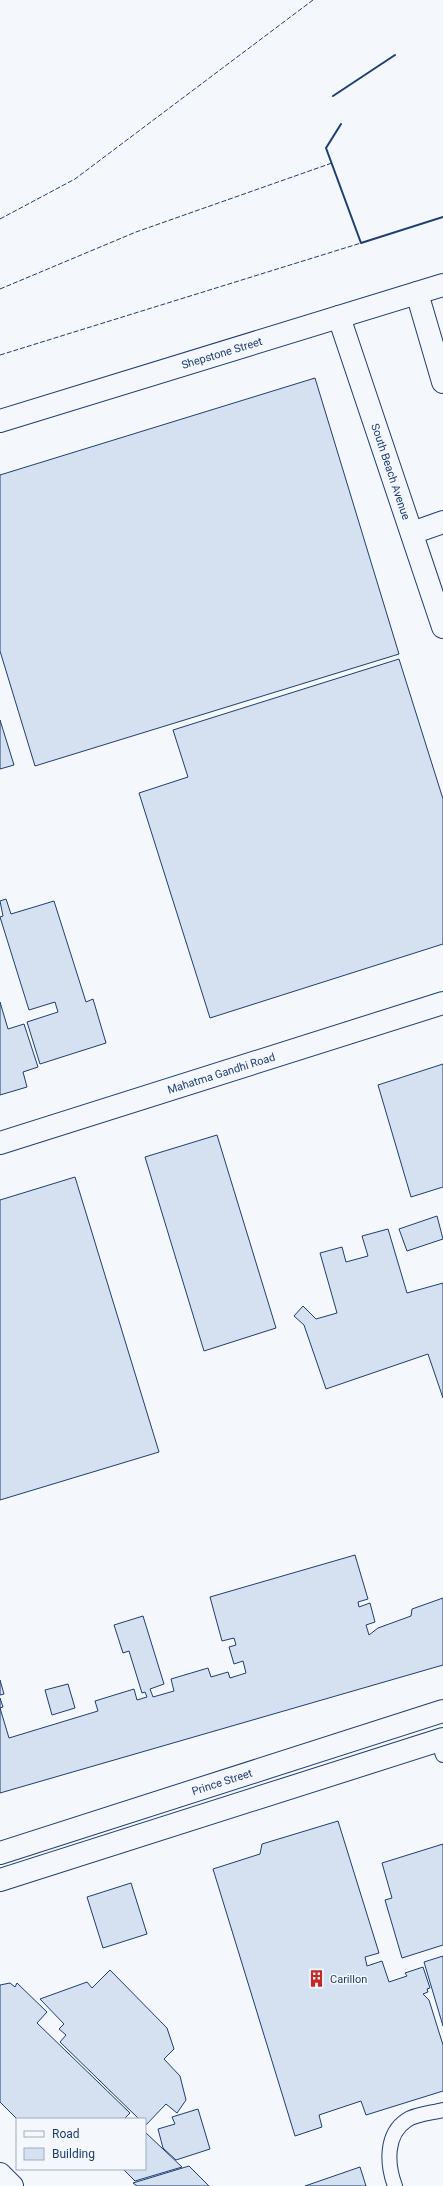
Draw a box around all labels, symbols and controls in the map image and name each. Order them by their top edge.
street label: Shepstone Street [180,335,264,372]
street label: South Beach Avenue [368,422,413,522]
street label: Mahatma Gandhi Road [166,1050,277,1097]
street label: Prince Street [190,1766,254,1798]
building icon: Carillon [307,1969,327,1989]
place label: Carillon [330,1973,367,1986]
legend [16,2118,146,2170]
text: Road [52,2127,80,2141]
text: Building [52,2147,95,2161]

